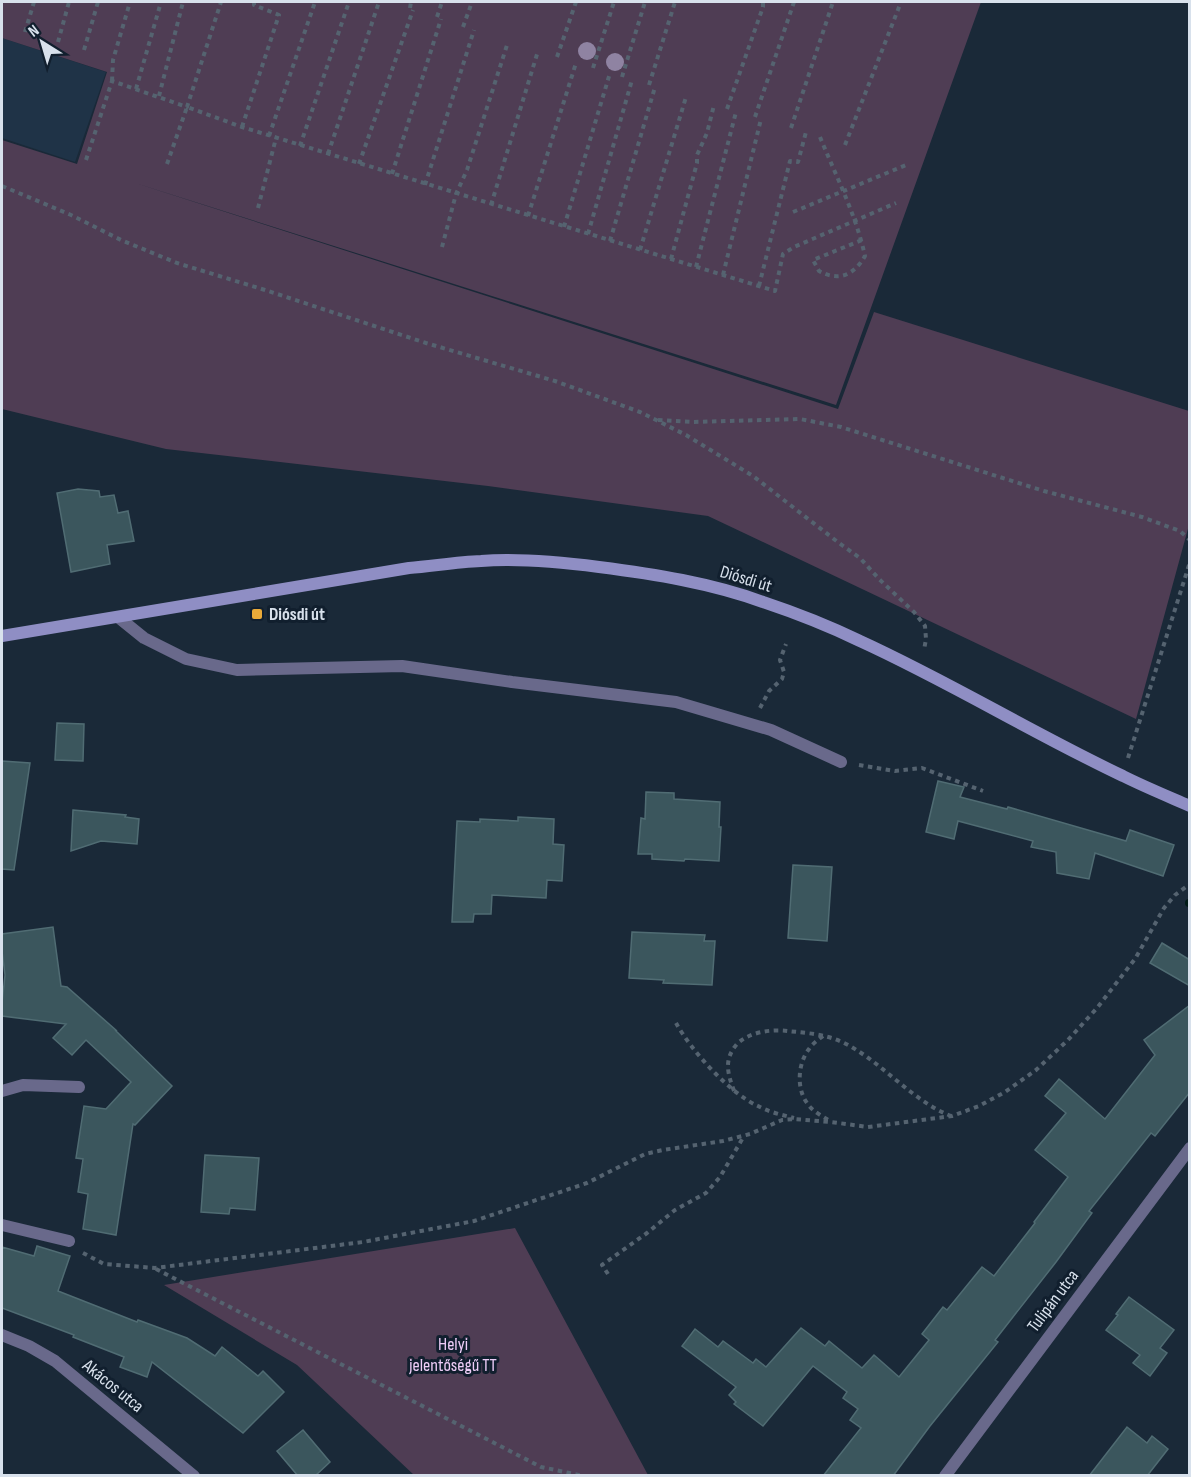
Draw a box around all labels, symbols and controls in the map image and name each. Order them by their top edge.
north arrow [12,12,72,72]
text: N [25,21,43,41]
street label: Diósdi út [718,561,775,597]
place label: Diósdi út [269,604,325,625]
marker: Diósdi út [250,607,264,621]
street label: Tulipán utca [1023,1266,1083,1336]
park label: Helyi jelentőségű TT [408,1334,497,1376]
street label: Akácos utca [77,1354,148,1417]

